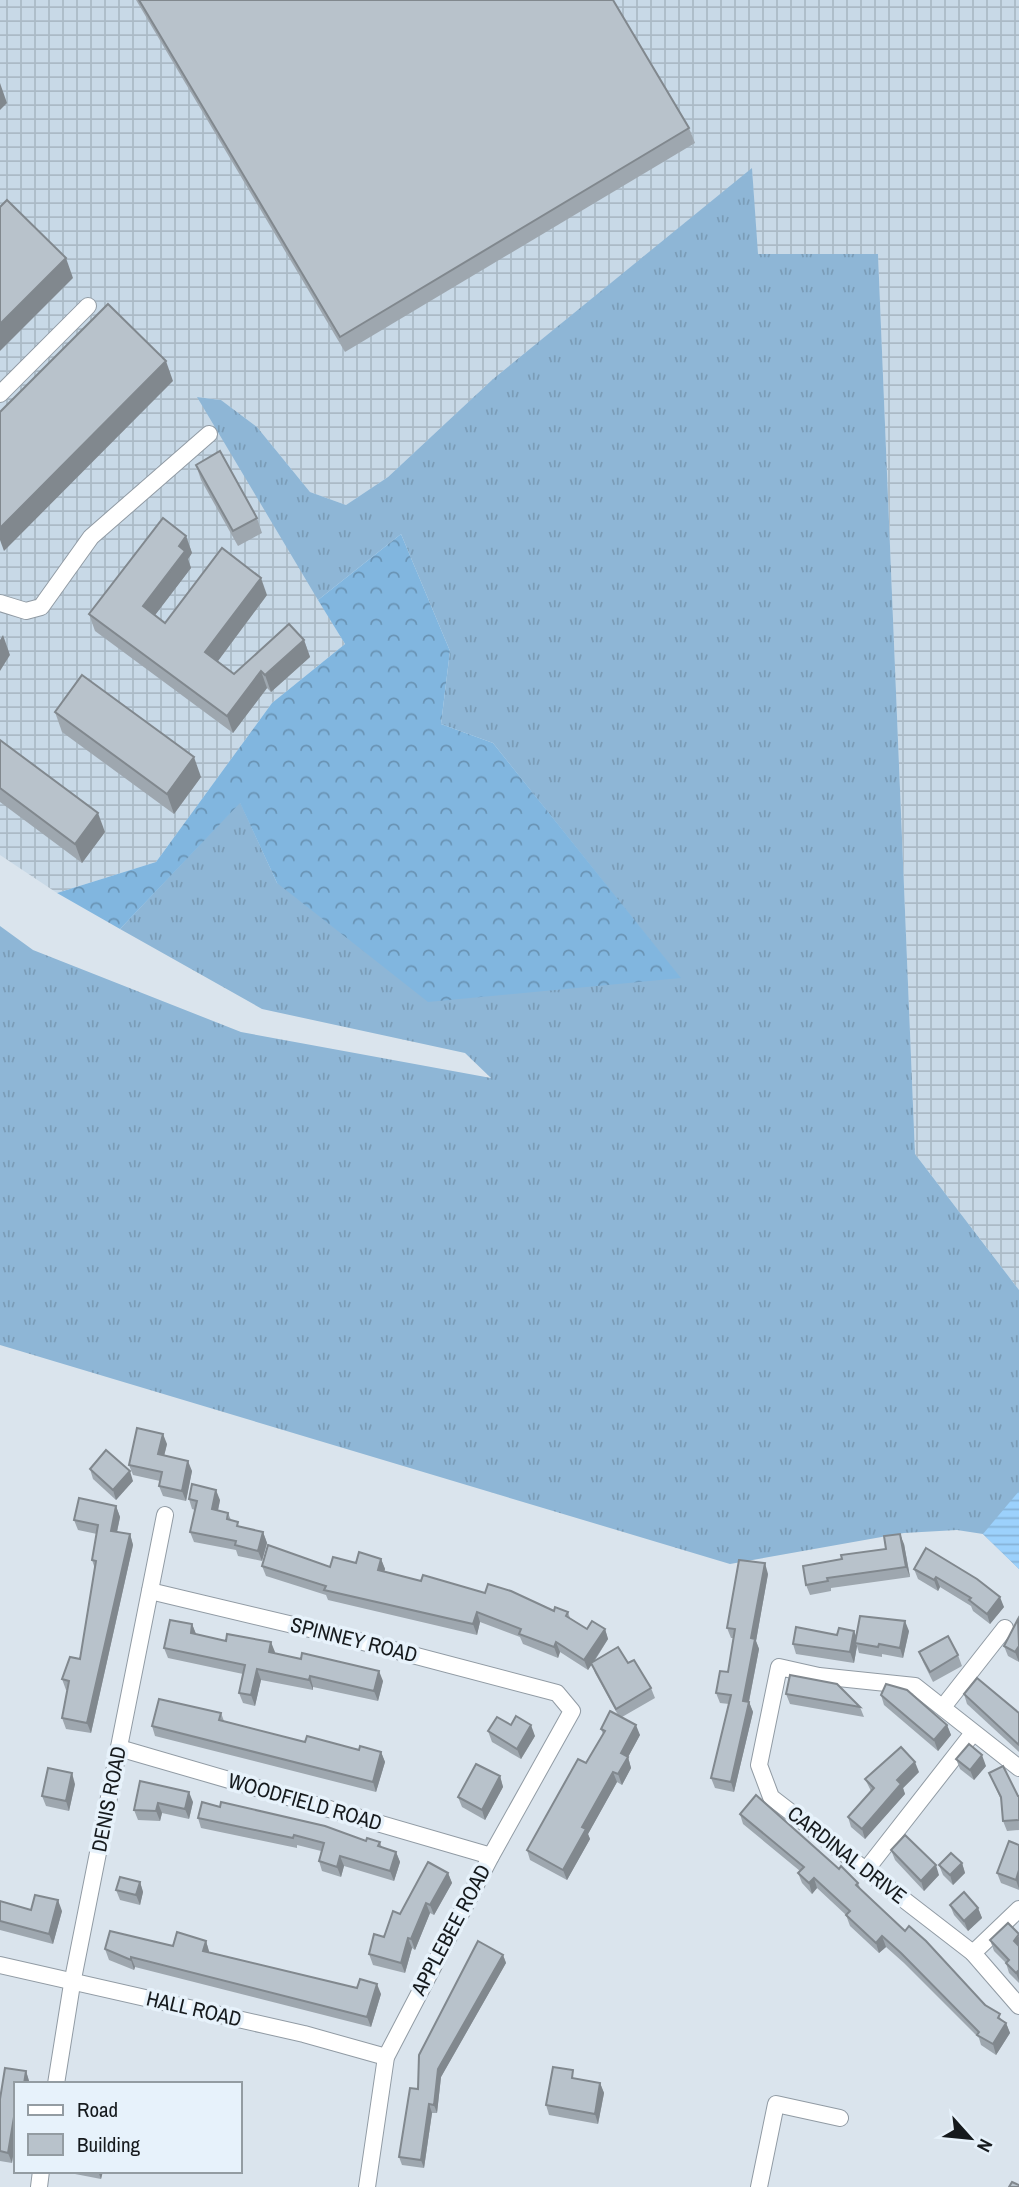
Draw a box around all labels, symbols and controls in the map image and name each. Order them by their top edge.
street label: SPINNEY ROAD [288,1610,421,1669]
street label: DENIS ROAD [84,1744,133,1854]
street label: WOODFIELD ROAD [225,1766,385,1837]
street label: CARDINAL DRIVE [782,1799,913,1910]
street label: APPLEBEE ROAD [403,1859,497,2001]
street label: HALL ROAD [144,1983,245,2034]
legend [14,2082,242,2173]
text: Road [77,2095,118,2124]
north arrow [935,2103,1005,2173]
text: Building [77,2130,141,2159]
text: N [971,2135,999,2157]

